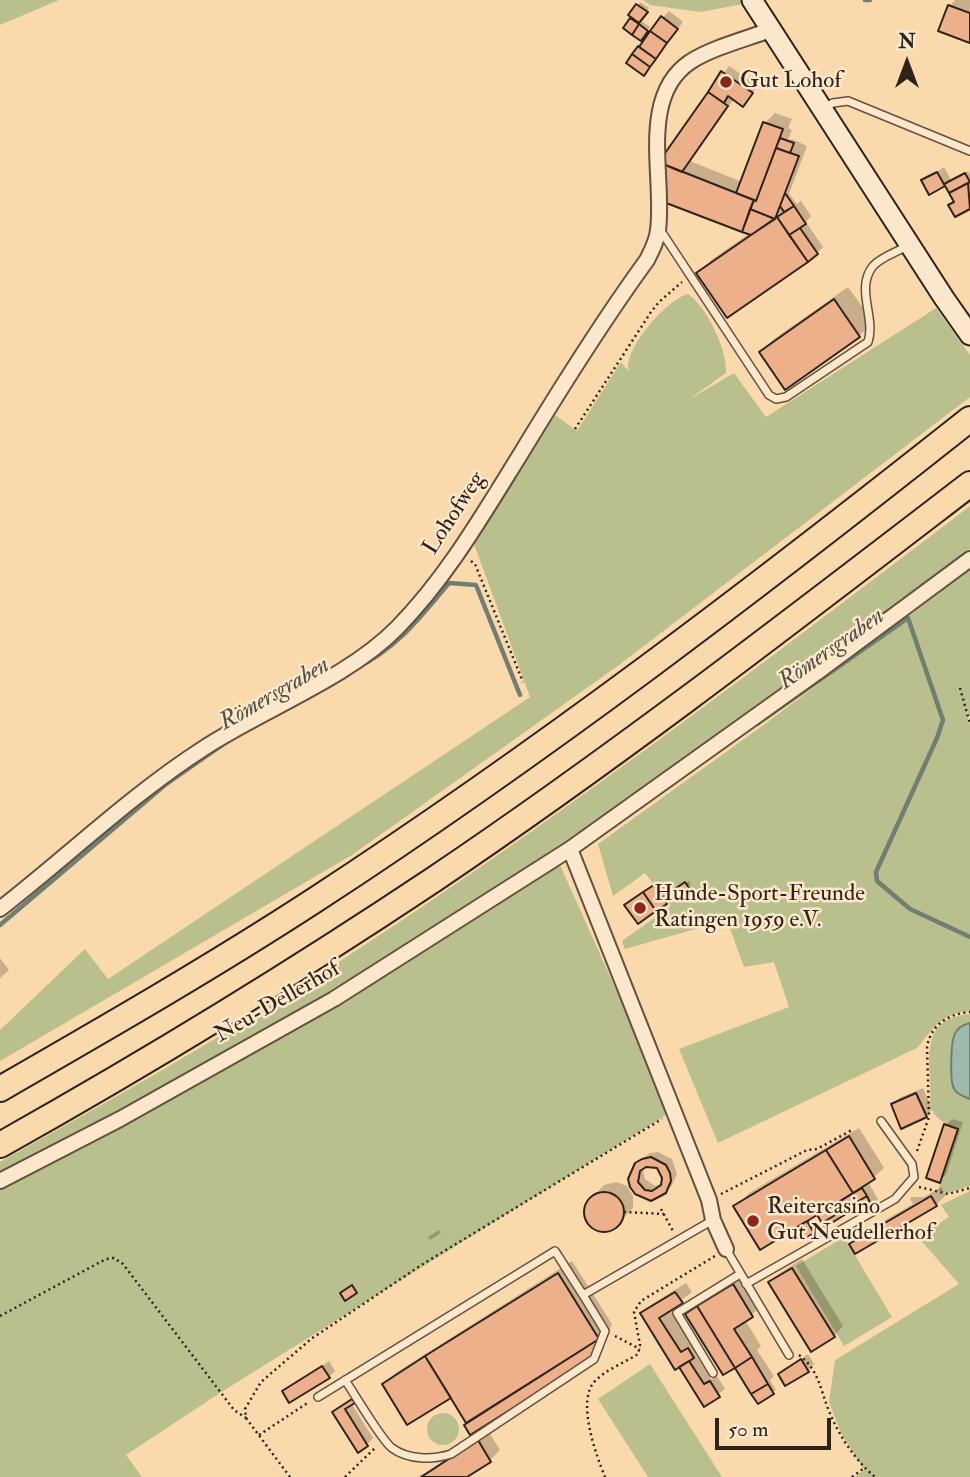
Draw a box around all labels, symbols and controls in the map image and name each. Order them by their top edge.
north arrow [872,28,942,98]
text: N [898,30,916,54]
place label: Gut Lohof [740,68,842,96]
marker: Gut Lohof [718,74,734,90]
street label: Lohofweg [418,467,492,561]
water label: Römersgraben [774,603,890,697]
water label: Römersgraben [215,652,335,738]
place label: Hunde-Sport-Freunde Ratingen 1959 e.V. [654,881,865,935]
marker: Hunde-Sport-Freunde Ratingen 1959 e.V. [632,900,648,916]
street label: Neu-Dellerhof [210,956,346,1050]
place label: Reitercasino Gut Neudellerhof [767,1194,933,1248]
marker: Reitercasino Gut Neudellerhof [745,1213,761,1229]
scale bar [718,1404,834,1448]
text: 50 m [728,1416,769,1443]

